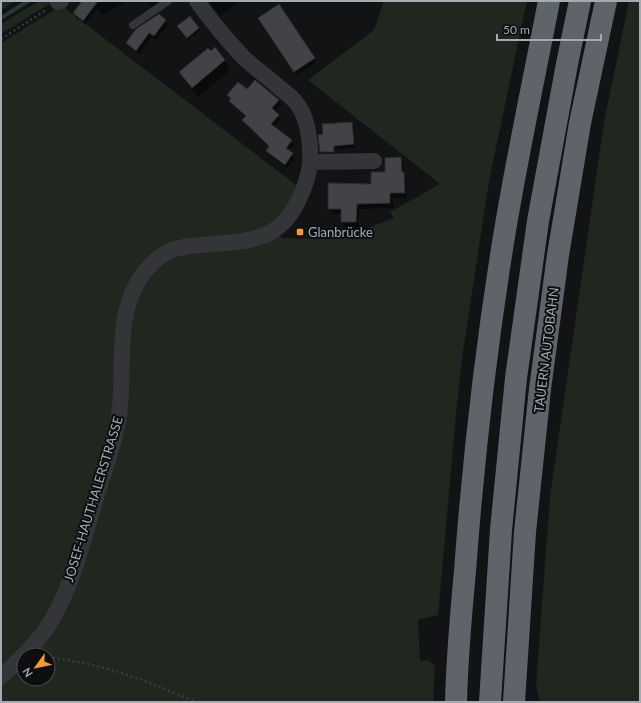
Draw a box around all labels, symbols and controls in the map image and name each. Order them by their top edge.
scale bar [497,16,601,42]
text: 50 m [503,22,530,37]
place label: Glanbrücke [308,224,373,240]
marker: Glanbrücke [295,227,305,237]
street label: TAUERN AUTOBAHN [530,286,562,414]
street label: JOSEF-HAUTHALERSTRASSE [60,414,126,584]
north arrow [16,647,56,687]
text: N [19,666,35,680]

